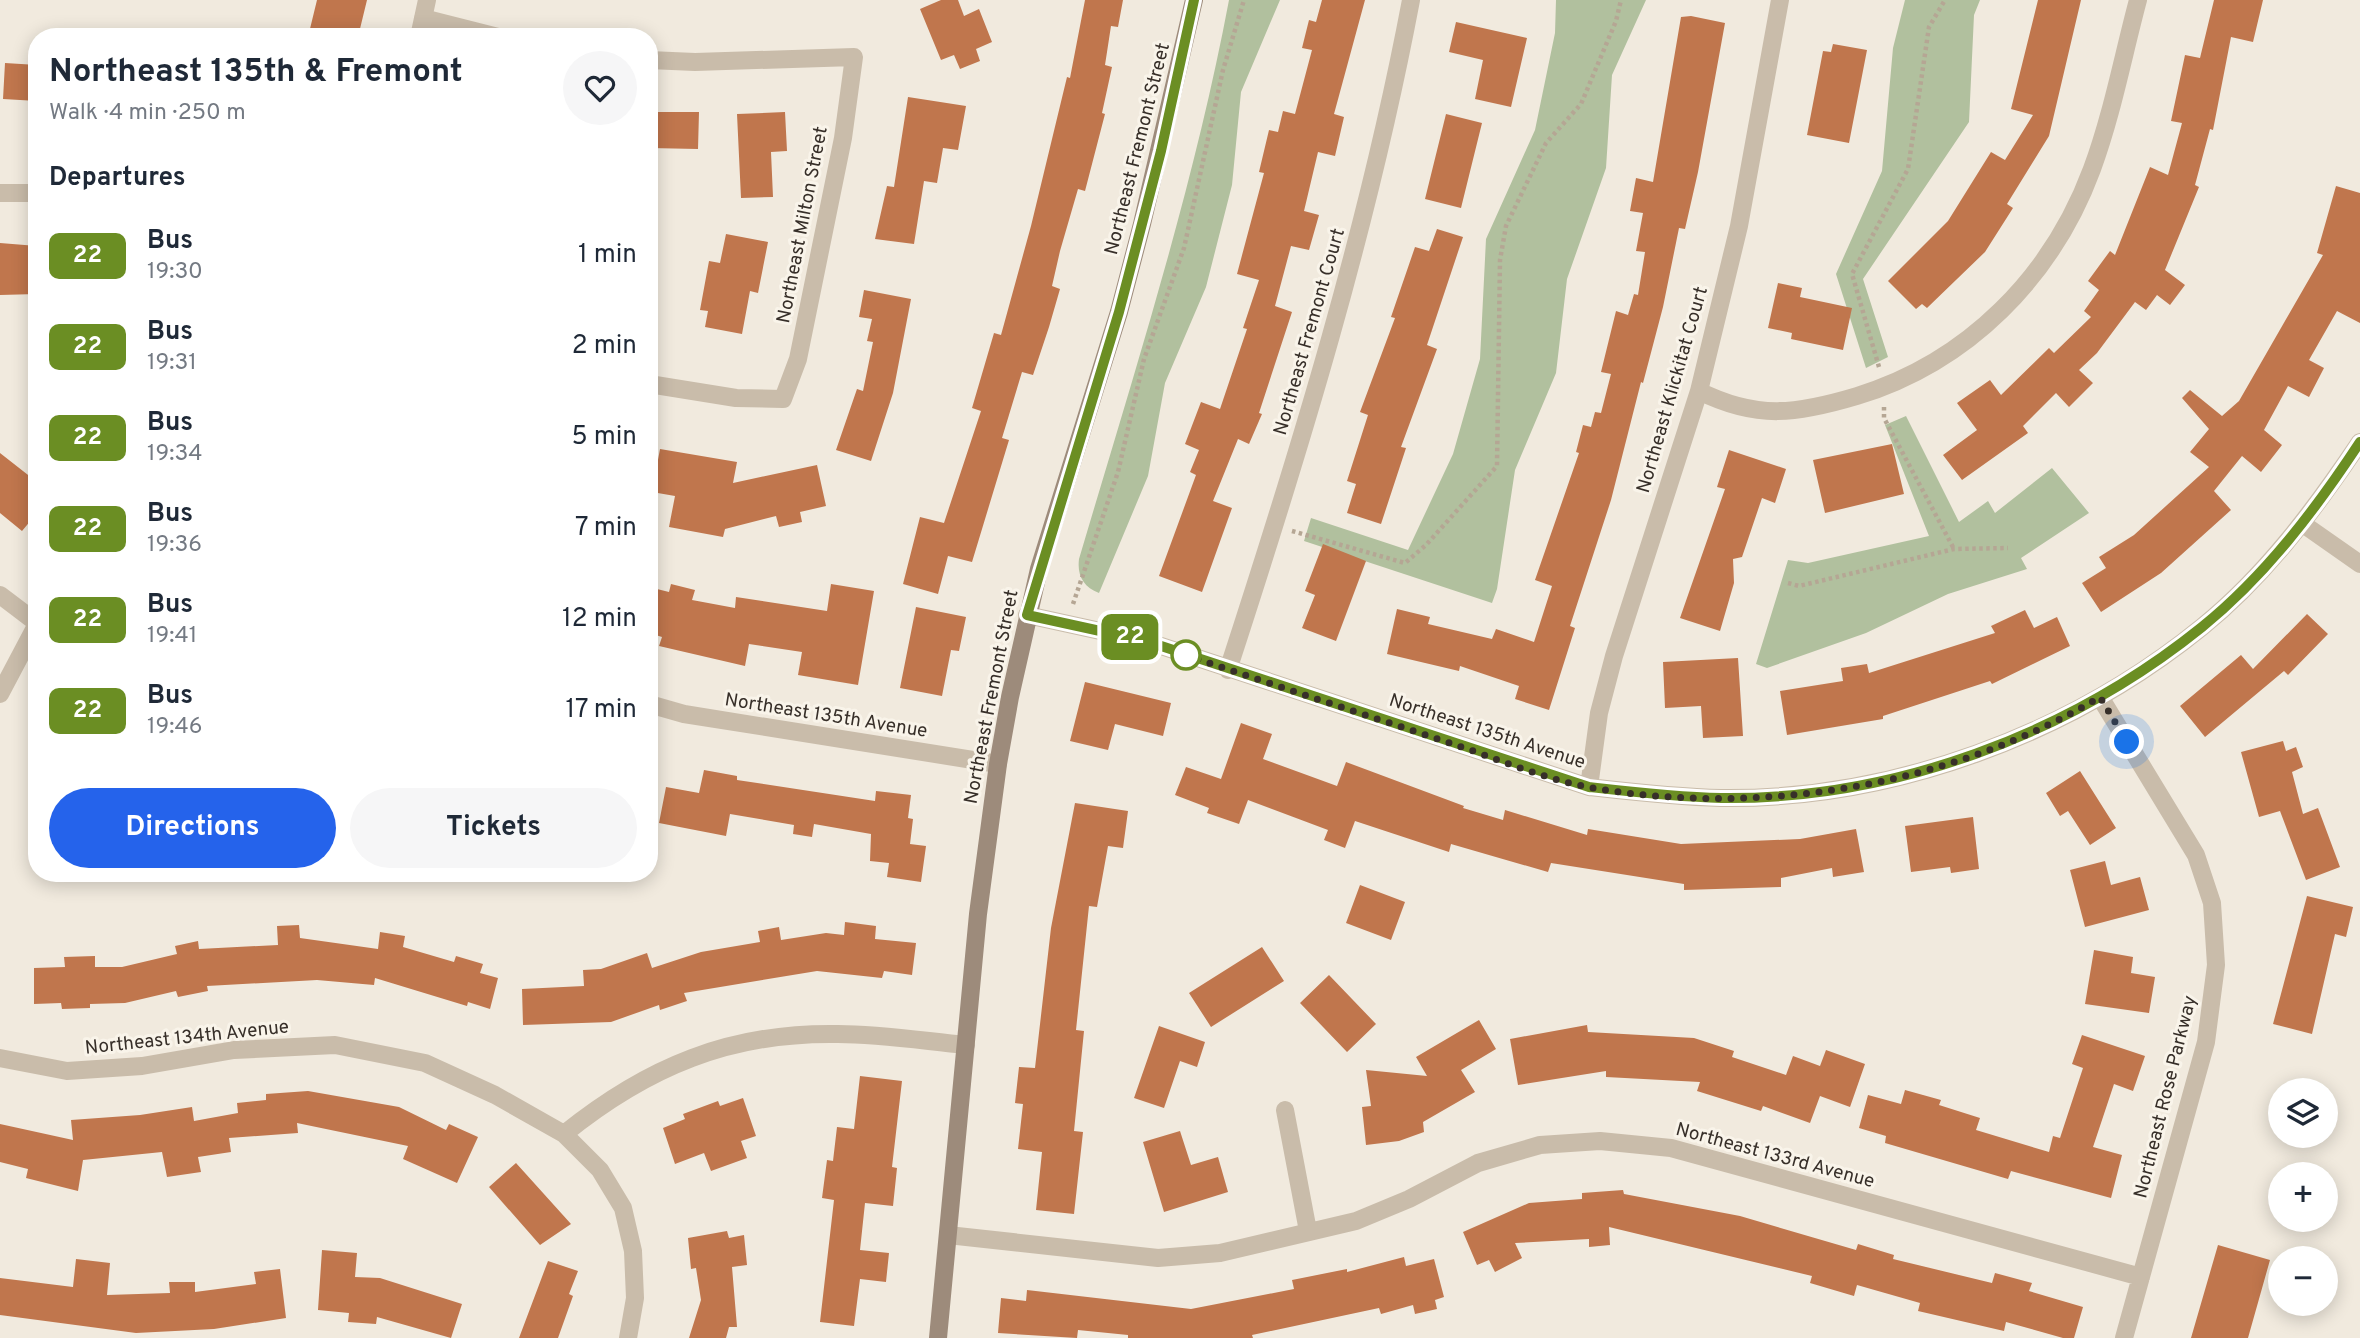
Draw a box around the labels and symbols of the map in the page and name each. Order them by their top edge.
street label: Northeast Fremont Street [1100,40,1176,258]
street label: Northeast Milton Street [772,125,834,325]
street label: Northeast Fremont Court [1269,226,1351,438]
street label: Northeast Klickitat Court [1632,284,1714,496]
street label: Northeast Fremont Street [959,588,1025,806]
line badge: 22 [1098,614,1162,660]
unlabelled marker [1171,640,1201,670]
street label: Northeast 135th Avenue [723,688,929,744]
street label: Northeast 135th Avenue [1386,689,1588,775]
your location [2109,724,2144,759]
street label: Northeast Rose Parkway [2129,993,2203,1201]
street label: Northeast 134th Avenue [84,1015,290,1061]
street label: Northeast 133rd Avenue [1673,1118,1877,1194]

